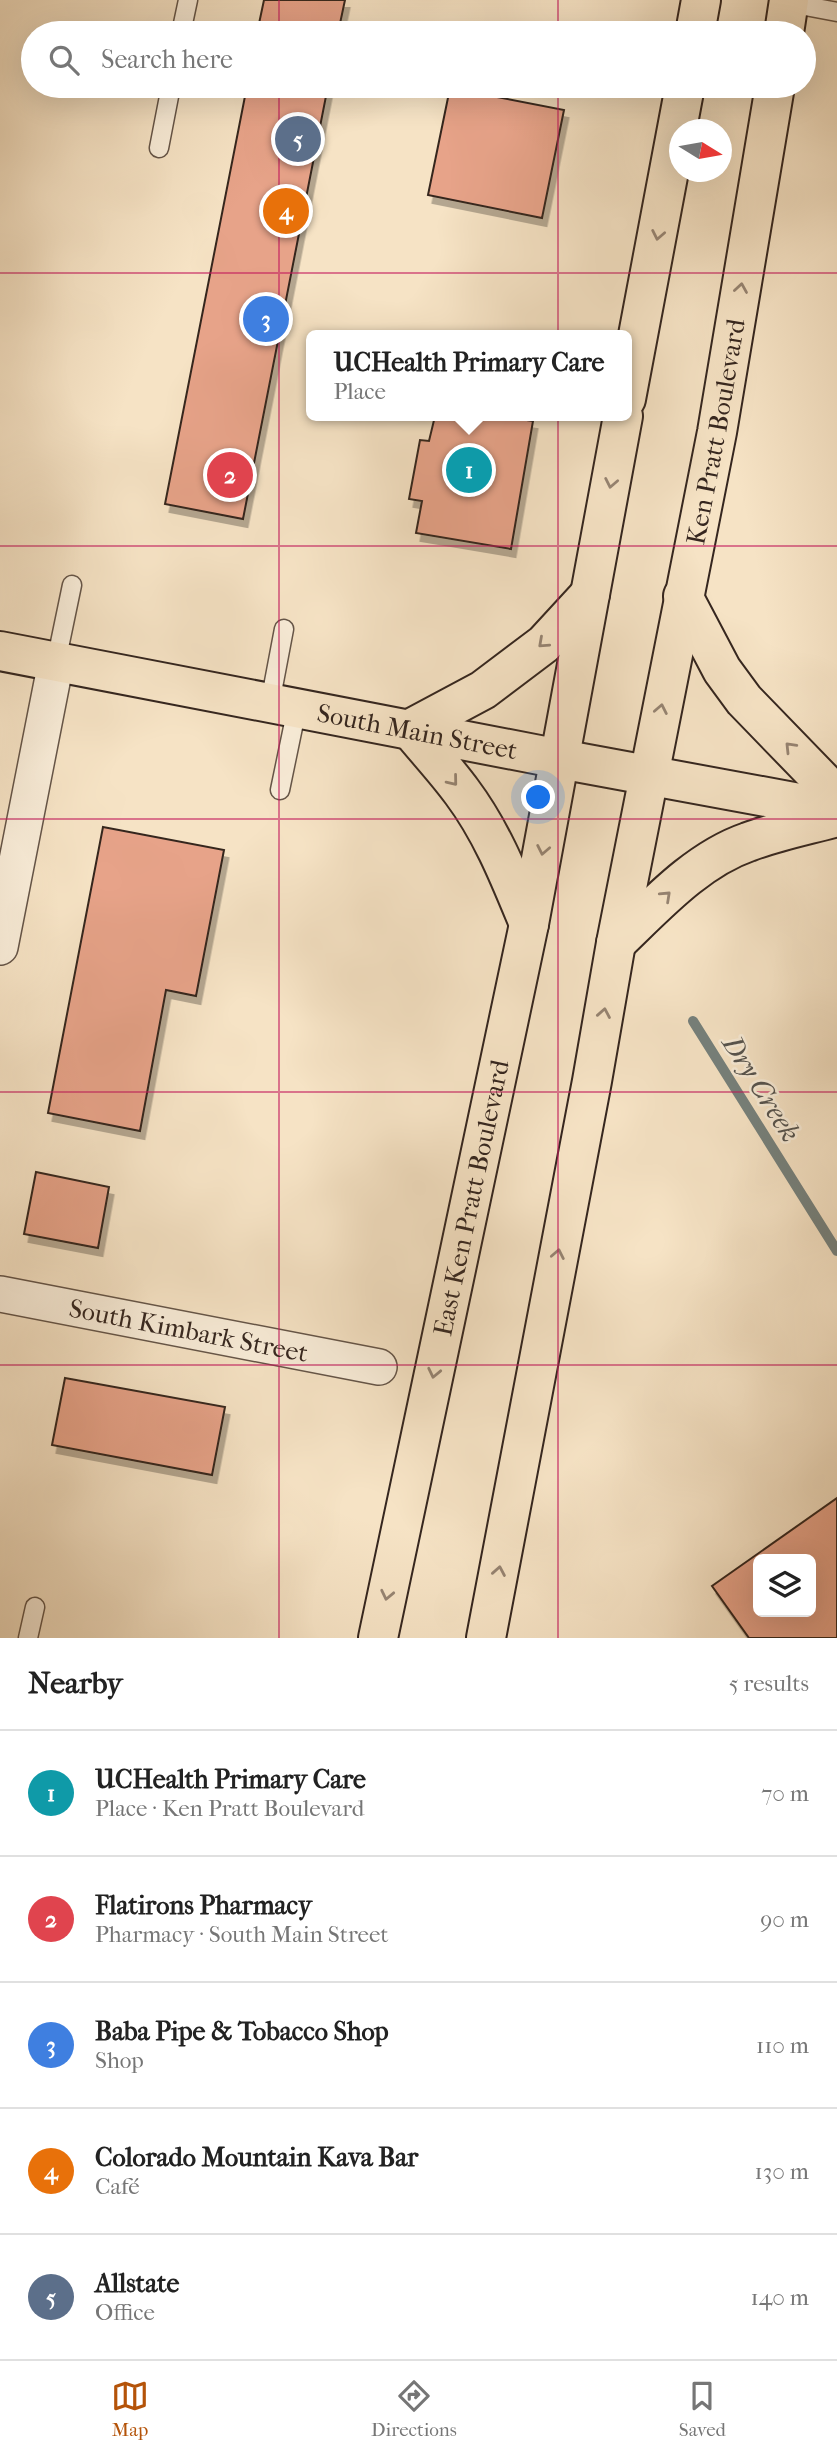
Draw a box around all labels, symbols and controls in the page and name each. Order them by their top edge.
search box [21,21,816,98]
icon: search [45,41,83,79]
text: Search here [101,44,233,75]
pin: 5 [275,113,321,165]
north arrow [669,119,732,182]
pin: 4 [263,185,309,237]
one-way arrow [652,229,667,241]
one-way arrow [733,282,748,294]
pin: 3 [243,293,289,345]
street label: Ken Pratt Boulevard [680,316,752,547]
popup [306,330,632,421]
text: UCHealth Primary Care [334,347,604,378]
text: Place [334,378,386,405]
pin: 1 [446,444,492,496]
pin: 2 [207,449,253,501]
one-way arrow [604,477,619,489]
one-way arrow [538,635,551,647]
street label: South Main Street [314,697,521,767]
one-way arrow [653,703,668,715]
one-way arrow [785,742,798,755]
one-way arrow [445,774,458,786]
your location [521,780,555,814]
one-way arrow [536,844,551,856]
one-way arrow [658,892,671,905]
one-way arrow [596,1007,611,1019]
water label: Dry Creek [715,1027,807,1148]
street label: East Ken Pratt Boulevard [427,1056,516,1339]
one-way arrow [550,1248,565,1260]
street label: South Kimbark Street [66,1293,311,1369]
one-way arrow [427,1367,442,1379]
map controls [753,1554,816,1617]
button: layers [753,1554,816,1617]
one-way arrow [491,1565,506,1577]
one-way arrow [381,1589,396,1601]
text: Nearby [28,1666,123,1701]
text: 5 results [729,1670,809,1697]
text: UCHealth Primary Care [95,1764,366,1795]
text: 1 [47,1780,55,1807]
text: 70 m [761,1780,809,1807]
text: Place · Ken Pratt Boulevard [95,1795,364,1822]
text: Flatirons Pharmacy [95,1890,312,1921]
text: 2 [45,1906,57,1933]
text: 90 m [760,1906,809,1933]
text: Pharmacy · South Main Street [95,1921,389,1948]
text: Baba Pipe & Tobacco Shop [95,2016,389,2047]
text: 3 [46,2032,56,2059]
text: 110 m [756,2032,809,2059]
text: Shop [95,2047,144,2074]
text: Colorado Mountain Kava Bar [95,2142,418,2173]
text: 4 [44,2158,58,2185]
text: 130 m [755,2158,809,2185]
text: Café [95,2173,140,2200]
text: Allstate [95,2268,179,2299]
text: 5 [46,2284,56,2311]
text: 140 m [750,2284,809,2311]
text: Office [95,2299,155,2326]
tab: Map [111,2377,149,2441]
tab: Directions [371,2377,457,2441]
tab: Saved [679,2377,726,2441]

